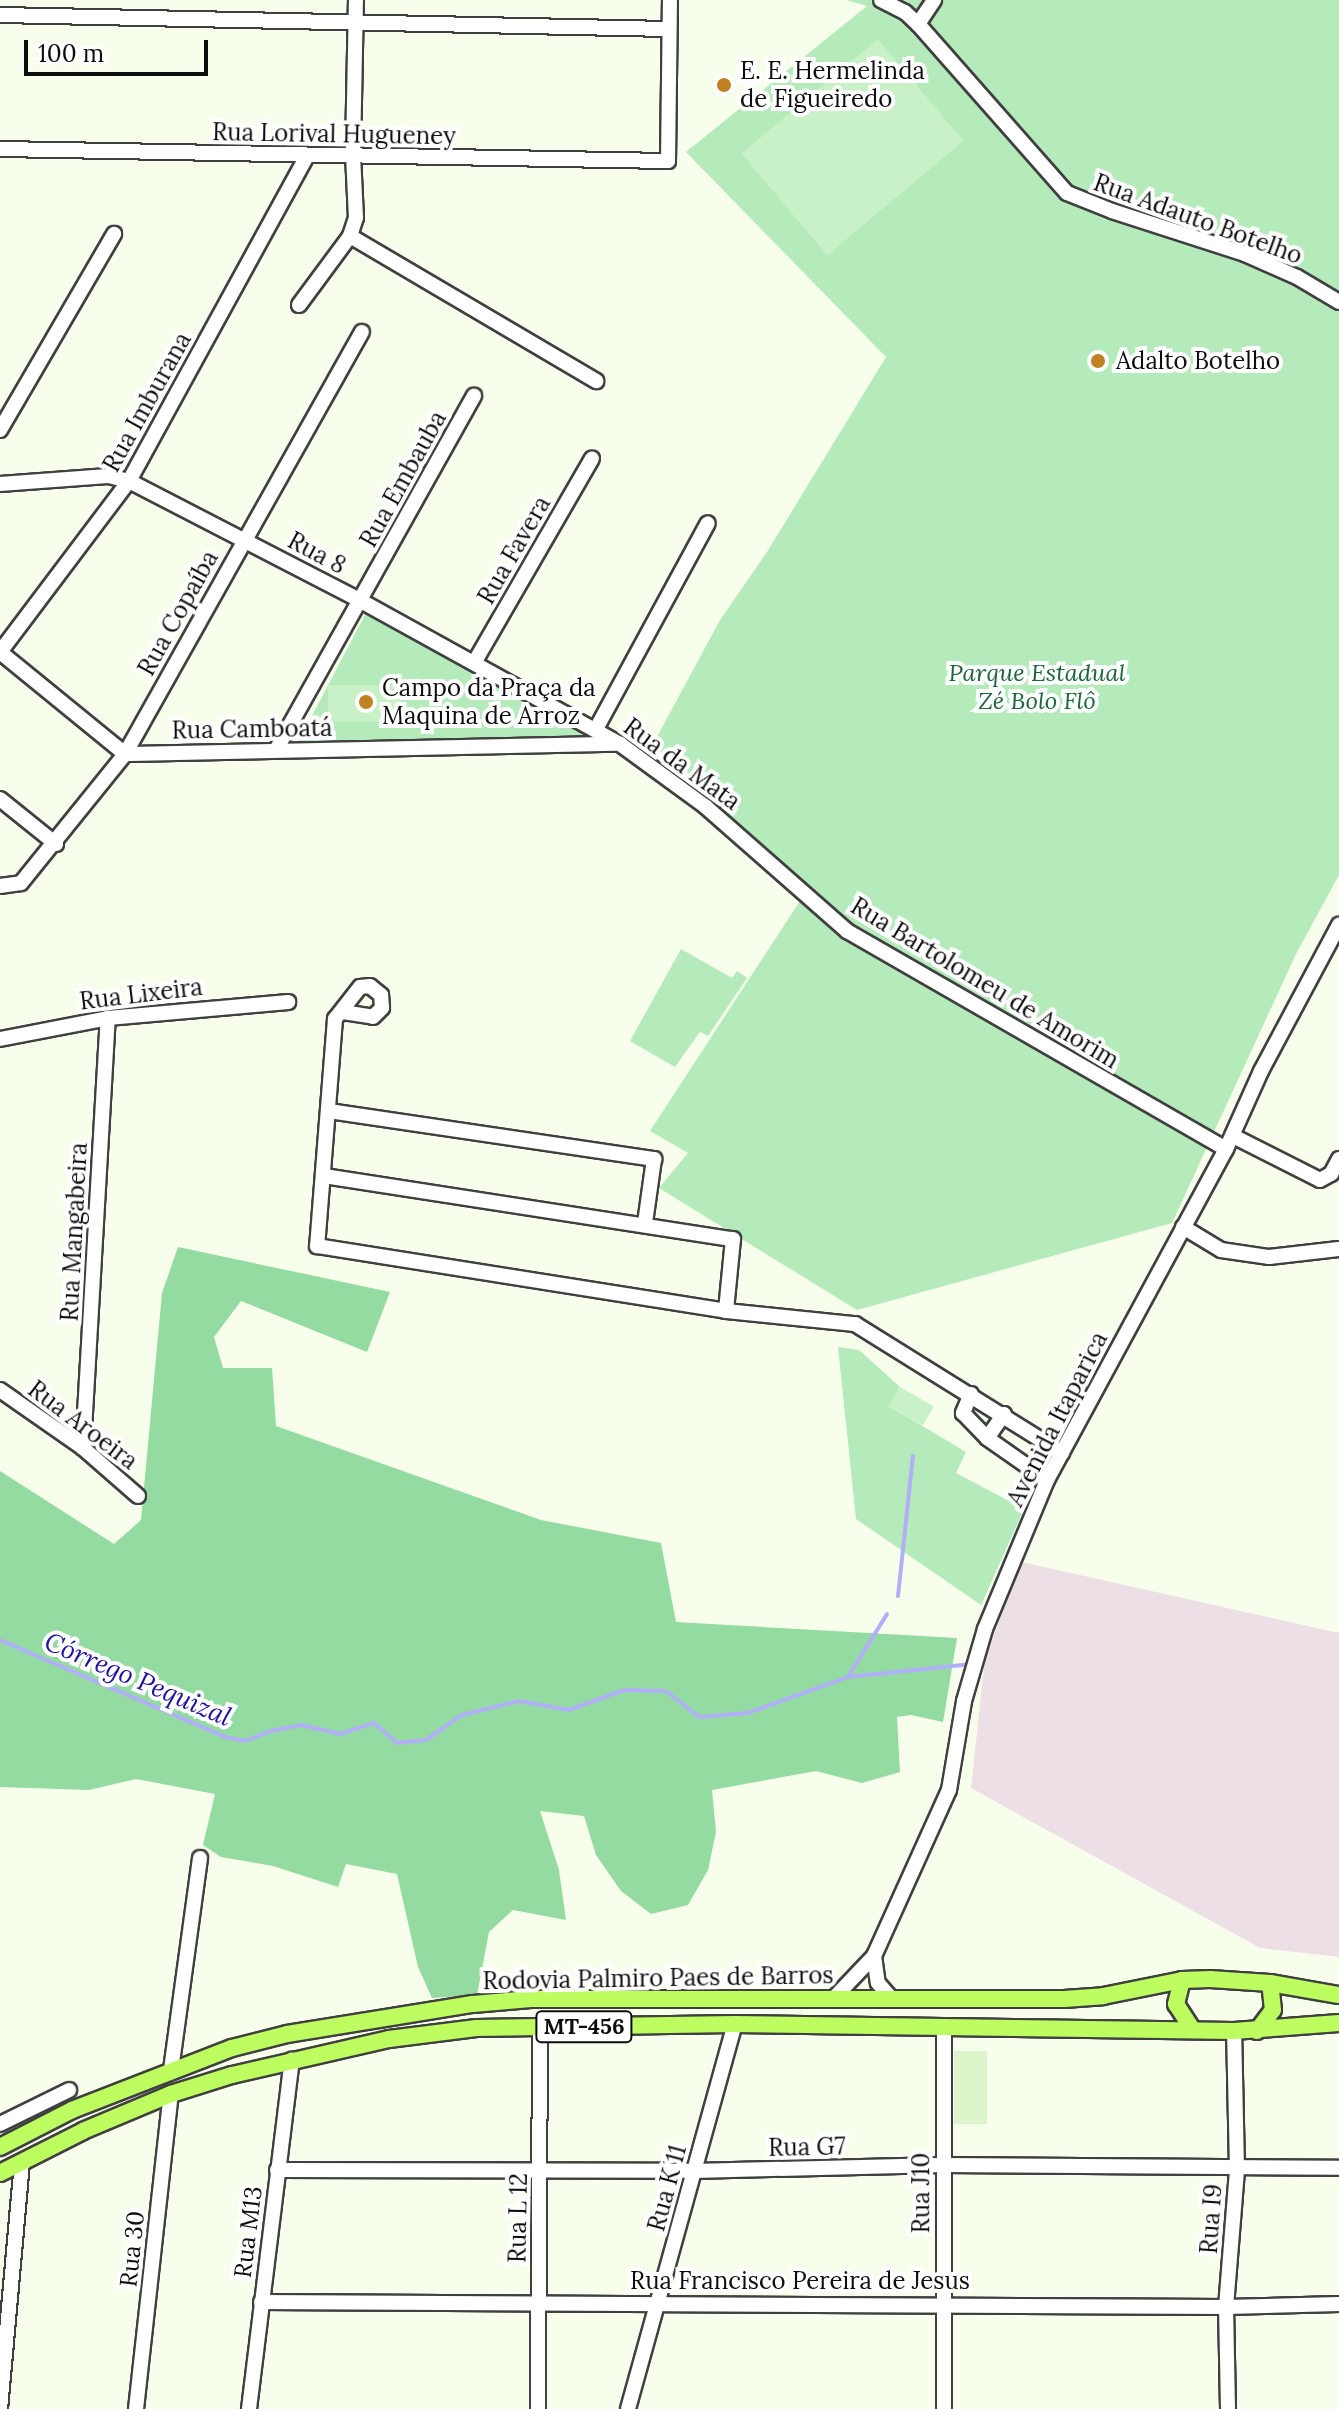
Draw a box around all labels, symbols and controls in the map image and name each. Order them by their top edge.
scale bar [28,24,212,74]
text: 100 m [38,38,104,69]
place label: E. E. Hermelinda de Figueiredo [740,57,925,113]
marker: E. E. Hermelinda de Figueiredo [715,76,733,94]
street label: Rua Lorival Hugueney [212,117,456,151]
street label: Rua Adauto Botelho [1090,168,1306,270]
street label: Rua Imburana [97,327,197,477]
place label: Adalto Botelho [1116,347,1280,375]
marker: Adalto Botelho [1087,350,1109,372]
street label: Rua Embauba [354,406,452,552]
street label: Rua Favera [472,491,556,609]
street label: Rua 8 [283,526,351,580]
street label: Rua Copaíba [132,545,224,681]
park label: Parque Estadual Zé Bolo Flô [949,659,1125,715]
place label: Campo da Praça da Maquina de Arroz [382,674,596,730]
marker: Campo da Praça da Maquina de Arroz [357,693,375,711]
street label: Rua da Mata [618,712,746,816]
street label: Rua Camboatá [171,713,333,745]
street label: Rua Bartolomeu de Amorim [846,891,1124,1075]
street label: Rua Lixeira [78,972,204,1016]
street label: Rua Mangabeira [55,1142,93,1322]
street label: Avenida Itaparica [1001,1327,1113,1511]
street label: Rua Aroeira [23,1374,143,1476]
water label: Córrego Pequizal [40,1626,236,1732]
street label: Rodovia Palmiro Paes de Barros [482,1961,834,1995]
road number: MT-456 [534,2009,634,2045]
street label: Rua G7 [768,2132,846,2162]
street label: Rua K 11 [642,2142,692,2234]
street label: Rua J10 [907,2153,935,2233]
street label: Rua L 12 [503,2173,533,2263]
street label: Rua I9 [1194,2183,1228,2255]
street label: Rua M13 [228,2184,268,2280]
street label: Rua 30 [114,2210,150,2288]
street label: Rua Francisco Pereira de Jesus [630,2267,970,2295]

